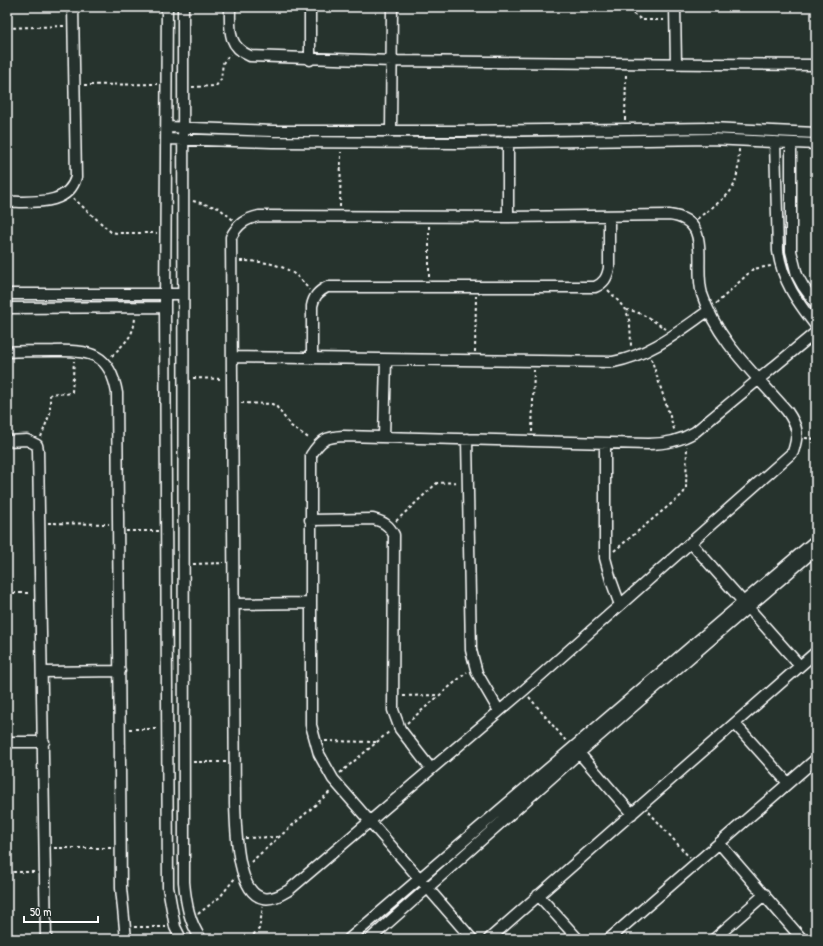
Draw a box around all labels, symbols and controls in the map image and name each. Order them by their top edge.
scale bar [24,898,98,924]
text: 50 m [30,903,51,920]

